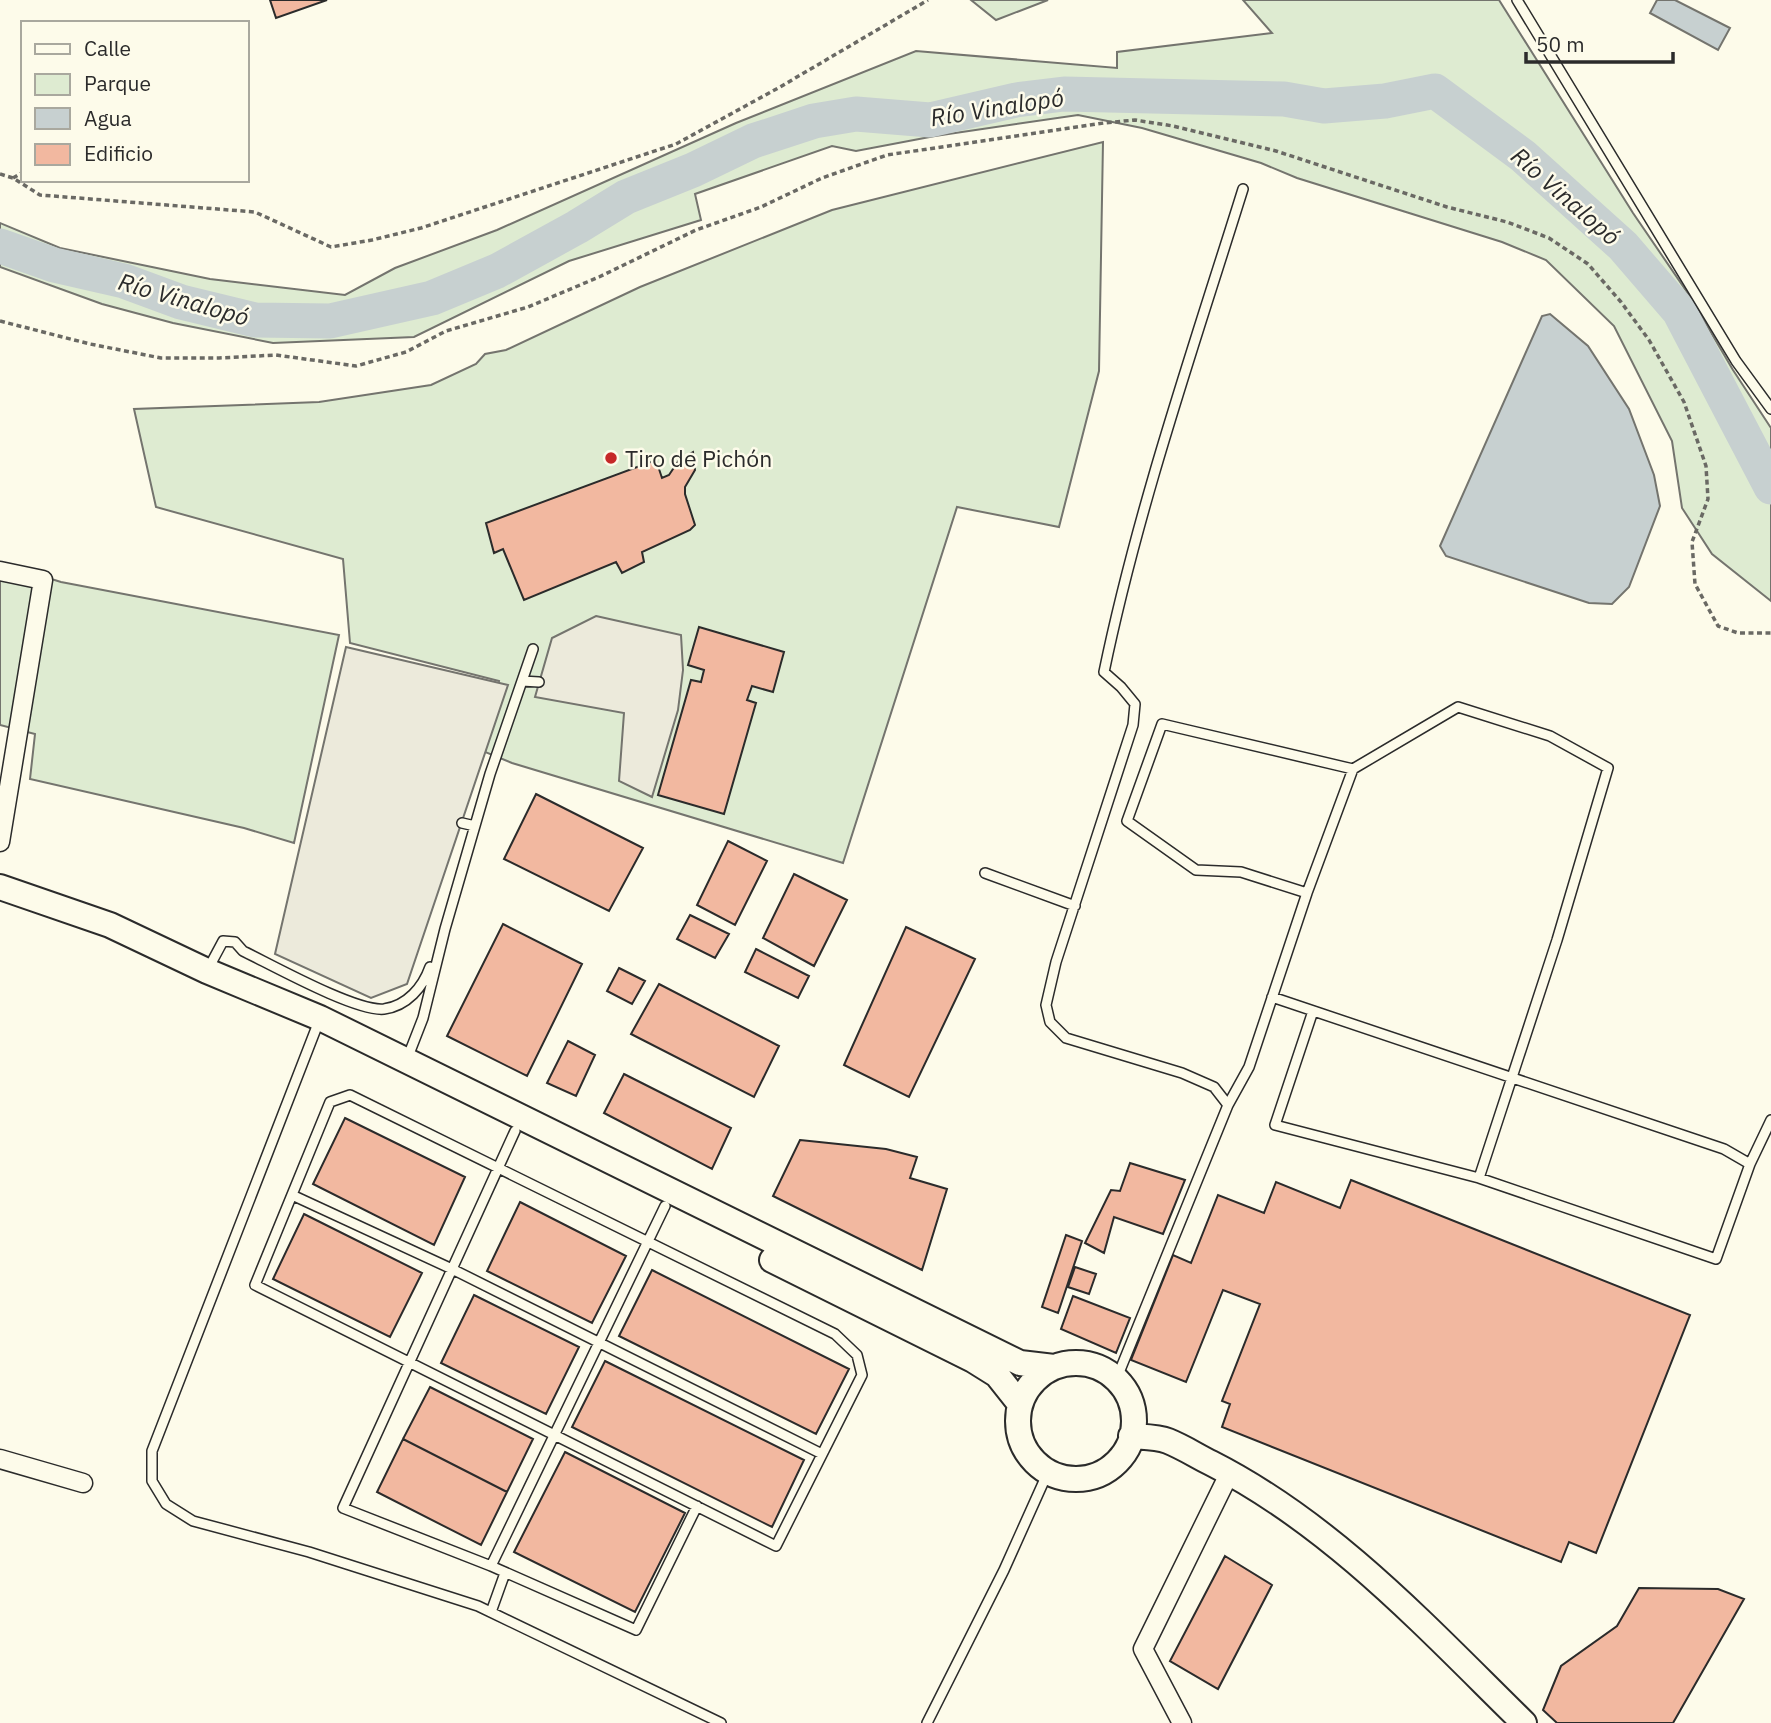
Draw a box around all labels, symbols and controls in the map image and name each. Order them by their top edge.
legend [21,21,248,182]
scale bar [1526,21,1673,65]
text: 50 m [1536,30,1585,58]
text: Calle [84,34,131,62]
text: Parque [84,69,151,97]
water label: Río Vinalopó [928,81,1066,133]
text: Agua [84,104,132,132]
text: Edificio [84,139,153,167]
water label: Río Vinalopó [1505,140,1627,252]
water label: Río Vinalopó [115,265,253,333]
place label: Tiro de Pichón [625,443,772,473]
marker: Tiro de Pichón [603,450,619,466]

